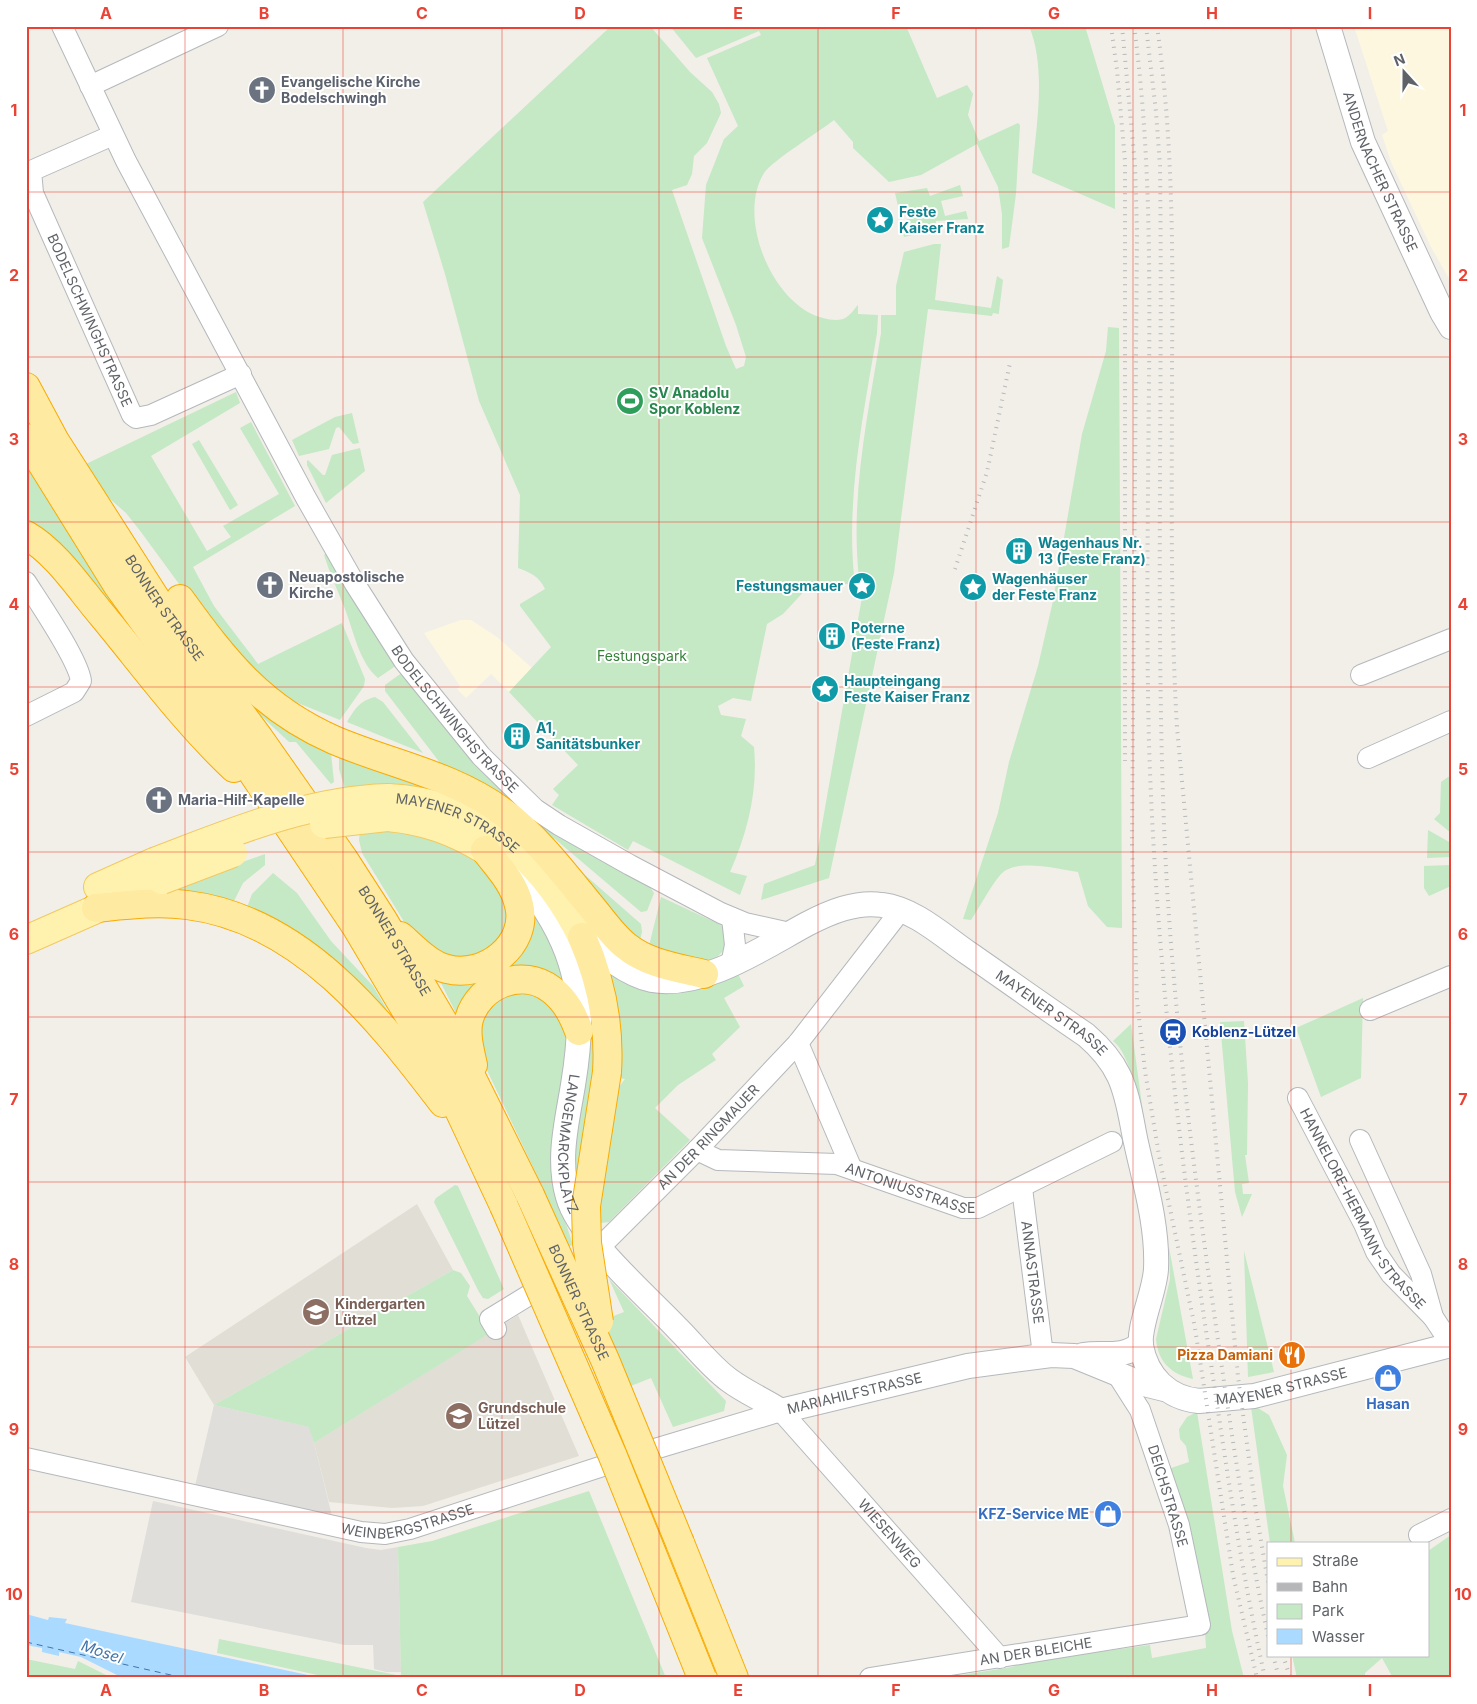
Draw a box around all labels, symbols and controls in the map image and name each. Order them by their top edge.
text: A [100,3,112,23]
text: B [259,3,269,23]
text: C [416,3,428,23]
text: D [574,3,586,23]
text: E [733,3,743,23]
text: F [891,3,901,23]
text: G [1048,3,1060,23]
text: H [1206,3,1218,23]
text: I [1368,3,1372,23]
north arrow [1380,48,1430,98]
text: N [1391,50,1407,69]
place label: Evangelische Kirche Bodelschwingh [281,73,420,106]
church icon: Evangelische Kirche Bodelschwingh [247,75,277,105]
street label: ANDERNACHER STRASSE [1340,89,1422,254]
text: 1 [11,100,17,120]
text: 1 [1460,100,1466,120]
place label: Feste Kaiser Franz [899,203,985,236]
place icon: Feste Kaiser Franz [865,205,895,235]
street label: BODELSCHWINGHSTRASSE [44,231,136,409]
text: 2 [9,265,19,285]
text: 2 [1458,265,1468,285]
place label: SV Anadolu Spor Koblenz [649,384,740,417]
sports icon: SV Anadolu Spor Koblenz [615,386,645,416]
text: 3 [9,429,19,449]
text: 3 [1458,429,1468,449]
place label: Wagenhaus Nr. 13 (Feste Franz) [1038,534,1146,567]
building icon: Wagenhaus Nr. 13 (Feste Franz) [1004,536,1034,566]
street label: BONNER STRASSE [122,552,208,664]
place label: Neuapostolische Kirche [289,568,404,601]
church icon: Neuapostolische Kirche [255,570,285,600]
place label: Wagenhäuser der Feste Franz [992,570,1097,603]
place icon: Festungsmauer [847,571,877,601]
place icon: Wagenhäuser der Feste Franz [958,572,988,602]
place label: Festungsmauer [736,577,843,594]
text: 4 [9,594,20,614]
text: 4 [1458,594,1469,614]
place label: Poterne (Feste Franz) [851,619,941,652]
building icon: Poterne (Feste Franz) [817,621,847,651]
street label: BODELSCHWINGHSTRASSE [388,642,522,796]
park label: Festungspark [597,647,687,664]
place label: Haupteingang Feste Kaiser Franz [844,672,970,705]
place icon: Haupteingang Feste Kaiser Franz [810,674,840,704]
place label: A1, Sanitätsbunker [536,719,640,752]
building icon: A1, Sanitätsbunker [502,721,532,751]
text: 5 [9,759,19,779]
text: 5 [1458,759,1468,779]
church icon: Maria-Hilf-Kapelle [144,785,174,815]
street label: MAYENER STRASSE [395,789,523,856]
place label: Maria-Hilf-Kapelle [178,791,305,808]
street label: BONNER STRASSE [355,882,435,999]
text: 6 [9,924,19,944]
text: 6 [1458,924,1468,944]
street label: MAYENER STRASSE [993,966,1112,1059]
station icon: Koblenz-Lützel [1158,1017,1188,1047]
place label: Koblenz-Lützel [1192,1023,1296,1040]
street label: LANGEMARCKPLATZ [555,1073,584,1216]
street label: AN DER RINGMAUER [654,1081,762,1193]
text: 7 [9,1089,19,1109]
text: 7 [1458,1089,1468,1109]
street label: HANNELORE-HERMANN-STRASSE [1297,1105,1430,1312]
street label: ANTONIUSSTRASSE [843,1159,975,1217]
street label: ANNASTRASSE [1018,1220,1048,1325]
street label: BONNER STRASSE [546,1242,613,1363]
text: 8 [9,1254,19,1274]
text: 8 [1458,1254,1468,1274]
place label: Kindergarten Lützel [335,1295,425,1328]
school or university icon: Kindergarten Lützel [301,1297,331,1327]
restaurant icon: Pizza Damiani [1277,1340,1307,1370]
place label: Pizza Damiani [1177,1346,1273,1363]
street label: MAYENER STRASSE [1215,1363,1349,1407]
shop icon: Hasan [1373,1363,1403,1393]
street label: MARIAHILFSTRASSE [785,1368,924,1417]
place label: Hasan [1366,1395,1410,1412]
place label: Grundschule Lützel [478,1399,566,1432]
school or university icon: Grundschule Lützel [444,1401,474,1431]
text: 9 [9,1419,19,1439]
text: 9 [1458,1419,1468,1439]
street label: DEICHSTRASSE [1145,1443,1192,1549]
street label: WIESENWEG [855,1495,925,1571]
shop icon: KFZ-Service ME [1093,1499,1123,1529]
street label: WEINBERGSTRASSE [339,1500,476,1542]
place label: KFZ-Service ME [978,1505,1089,1522]
legend [1267,1542,1430,1656]
text: Straße [1312,1551,1359,1570]
text: Bahn [1312,1577,1348,1596]
text: 10 [5,1584,23,1604]
text: 10 [1454,1584,1472,1604]
text: Park [1312,1601,1345,1620]
text: Wasser [1312,1627,1365,1646]
street label: AN DER BLEICHE [978,1633,1093,1668]
water label: Mosel [79,1636,126,1668]
text: A [100,1680,112,1700]
text: B [259,1680,269,1700]
text: C [416,1680,428,1700]
text: D [574,1680,586,1700]
text: E [733,1680,743,1700]
text: F [891,1680,901,1700]
text: G [1048,1680,1060,1700]
text: H [1206,1680,1218,1700]
text: I [1368,1680,1372,1700]

